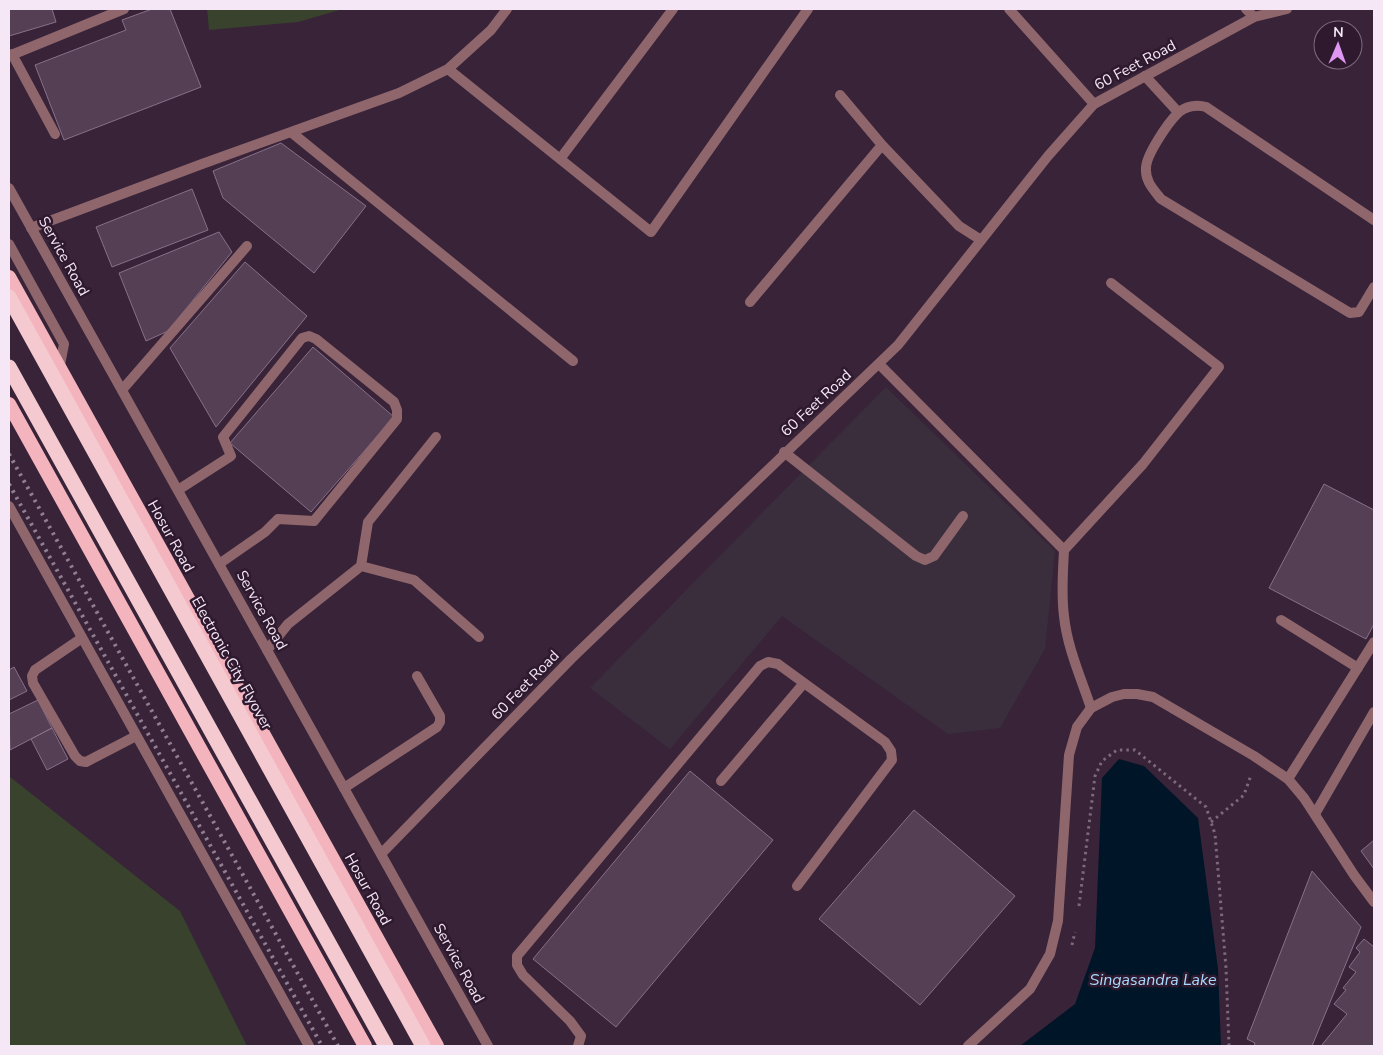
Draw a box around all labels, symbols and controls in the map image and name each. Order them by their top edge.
north arrow [1313,20,1363,70]
text: N [1333,23,1344,42]
street label: 60 Feet Road [1091,35,1179,95]
street label: Service Road [34,213,94,299]
street label: 60 Feet Road [776,365,856,441]
street label: Hosur Road [143,496,199,576]
street label: Service Road [232,567,292,653]
street label: Electronic City Flyover [187,593,277,734]
street label: 60 Feet Road [487,646,563,724]
street label: Hosur Road [340,849,396,929]
street label: Service Road [429,920,489,1006]
water label: Singasandra Lake [1090,969,1217,991]

